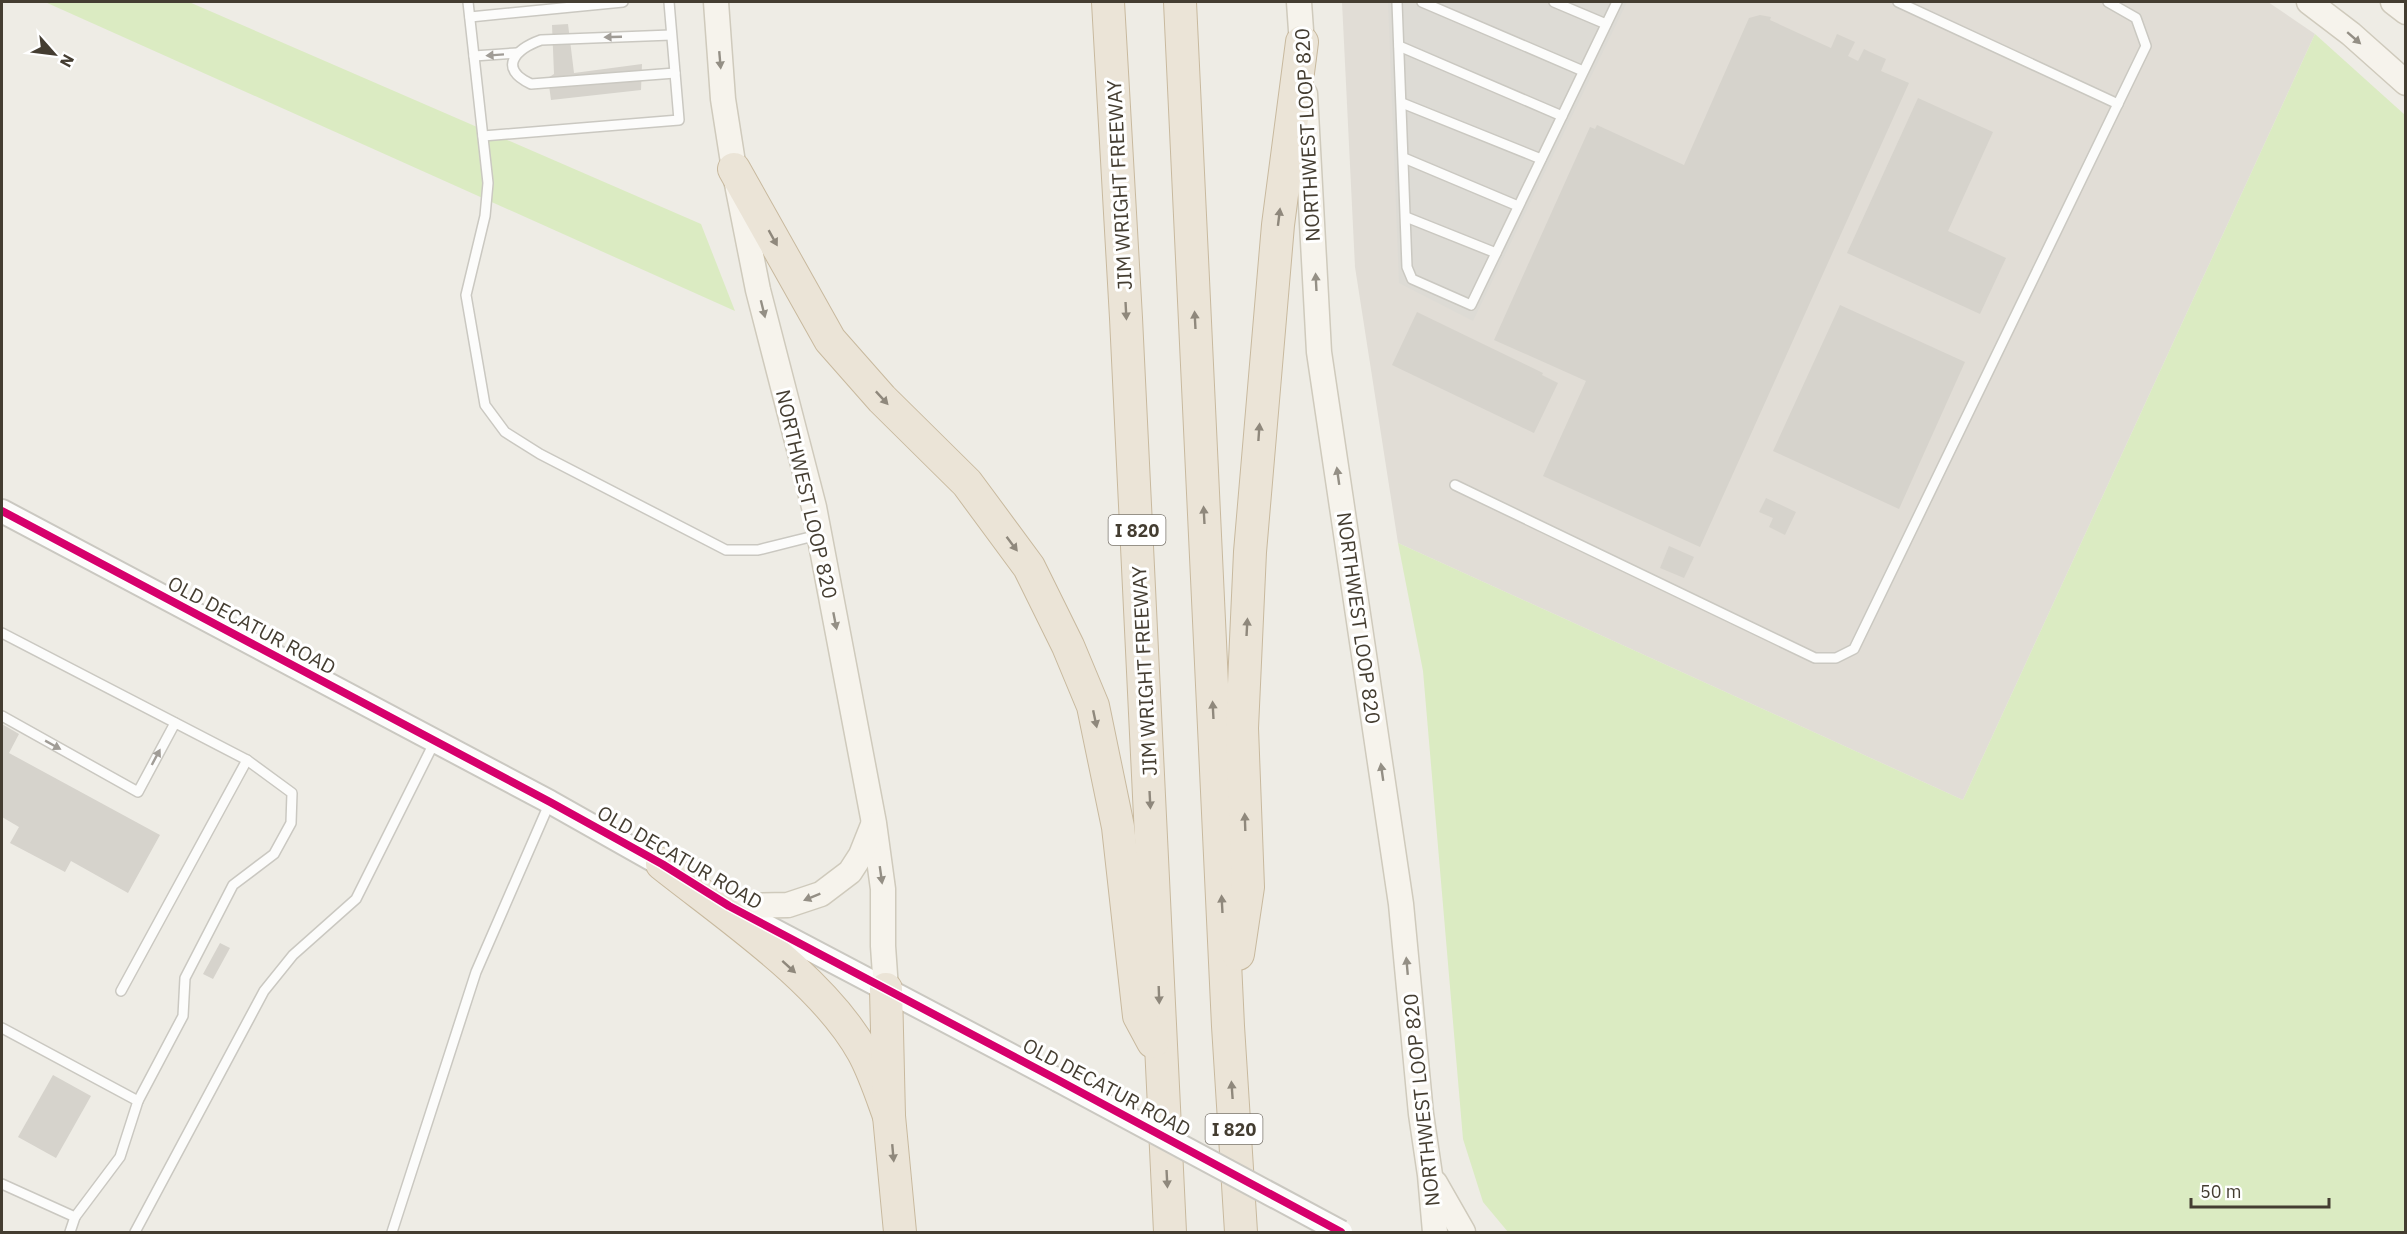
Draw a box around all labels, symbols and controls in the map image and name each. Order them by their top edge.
north arrow [24,24,84,84]
street label: NORTHWEST LOOP 820 [1288,28,1326,242]
one-way arrow [2346,31,2361,44]
one-way arrow [603,33,622,42]
one-way arrow [486,50,505,59]
one-way arrow [716,50,725,69]
text: N [56,51,79,71]
street label: JIM WRIGHT FREEWAY [1100,79,1138,291]
one-way arrow [1275,208,1284,227]
one-way arrow [768,230,778,247]
one-way arrow [1311,273,1320,292]
one-way arrow [758,299,768,318]
one-way arrow [1121,302,1131,321]
one-way arrow [1191,310,1200,329]
street label: NORTHWEST LOOP 820 [770,387,844,601]
one-way arrow [875,391,889,405]
one-way arrow [1255,423,1264,442]
one-way arrow [1333,466,1342,485]
one-way arrow [1200,505,1209,524]
street label: NORTHWEST LOOP 820 [1331,510,1387,726]
road number: I 820 [1108,515,1166,545]
one-way arrow [1006,535,1018,551]
street label: JIM WRIGHT FREEWAY [1125,565,1163,777]
street label: OLD DECATUR ROAD [163,569,341,681]
one-way arrow [831,612,840,631]
one-way arrow [1242,617,1251,636]
one-way arrow [1209,700,1218,719]
one-way arrow [1091,709,1100,728]
one-way arrow [44,739,61,749]
one-way arrow [151,749,161,766]
one-way arrow [1377,763,1386,782]
one-way arrow [1146,790,1155,809]
street label: OLD DECATUR ROAD [592,799,768,915]
one-way arrow [1241,812,1250,831]
one-way arrow [876,866,885,885]
one-way arrow [803,892,821,902]
one-way arrow [1218,895,1227,914]
one-way arrow [1402,956,1412,975]
one-way arrow [781,960,796,973]
one-way arrow [1154,985,1164,1004]
street label: NORTHWEST LOOP 820 [1396,992,1446,1208]
street label: OLD DECATUR ROAD [1018,1031,1196,1143]
one-way arrow [1227,1081,1237,1100]
road number: I 820 [1206,1114,1262,1144]
one-way arrow [888,1143,898,1162]
one-way arrow [1163,1170,1172,1189]
scale bar [2191,1171,2329,1209]
text: 50 m [2200,1180,2242,1203]

